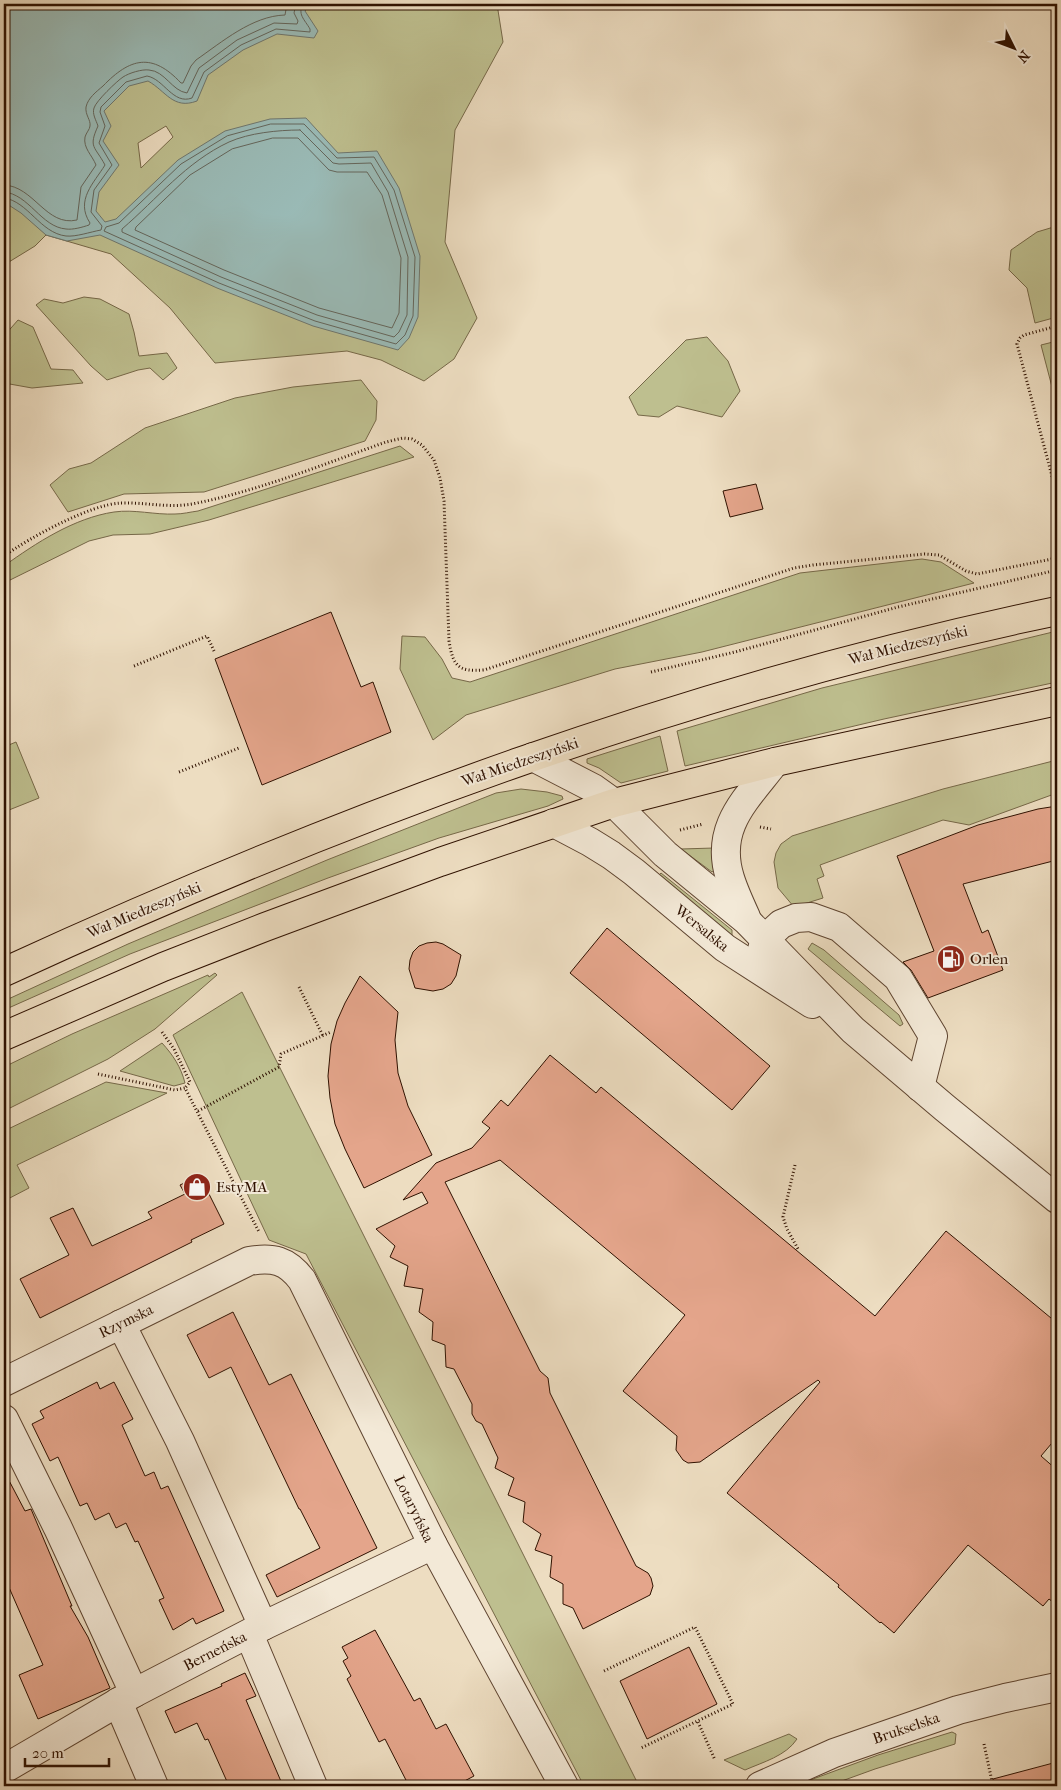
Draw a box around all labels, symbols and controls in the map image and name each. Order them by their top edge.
north arrow [988,22,1038,72]
text: N [1013,47,1033,66]
street label: Wał Miedzeszyński [846,621,970,669]
street label: Wał Miedzeszyński [458,733,581,791]
street label: Wał Miedzeszyński [83,878,204,943]
street label: Wersalska [671,900,733,956]
fuel station icon: Orlen [936,944,966,974]
place label: Orlen [970,950,1009,968]
shop icon: EstyMA [182,1172,212,1202]
place label: EstyMA [216,1178,267,1196]
street label: Rzymska [96,1300,157,1342]
street label: Lotaryńska [390,1473,438,1546]
street label: Berneńska [180,1627,251,1675]
street label: Brukselska [870,1708,943,1748]
scale bar [25,1735,109,1767]
text: 20 m [32,1744,64,1762]

